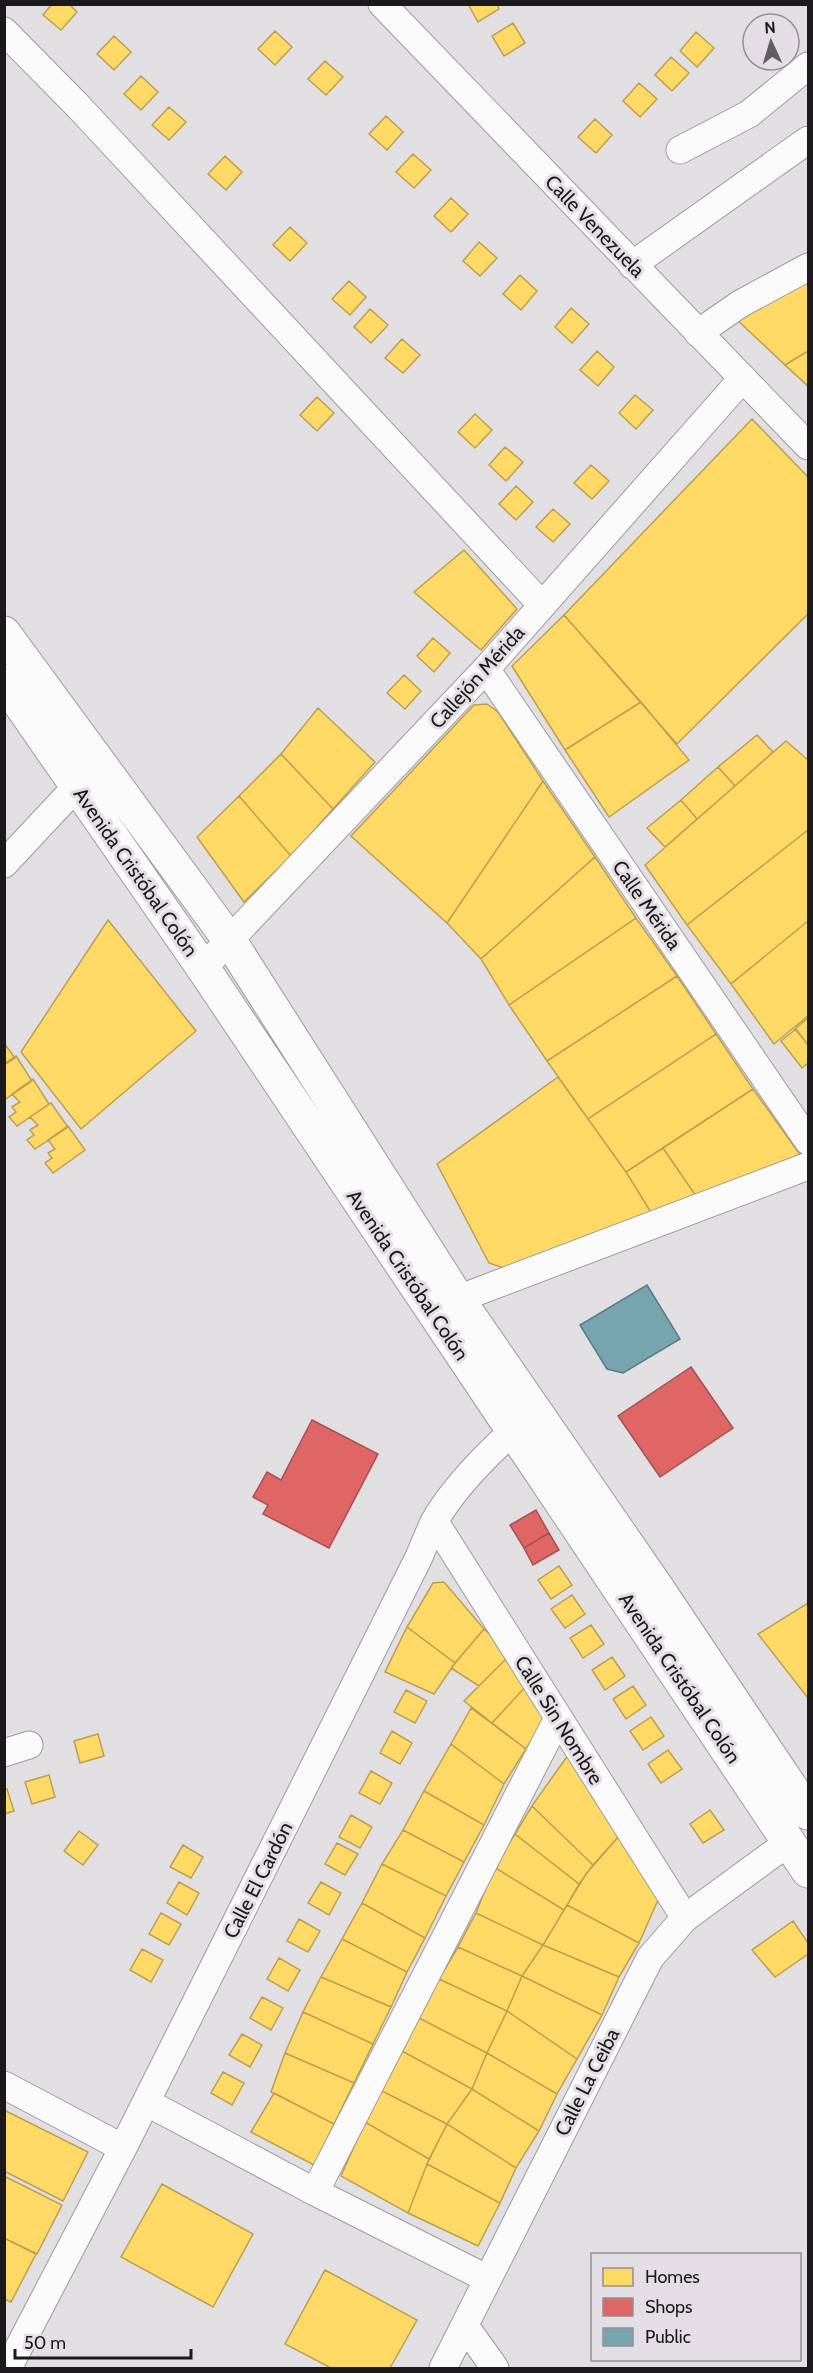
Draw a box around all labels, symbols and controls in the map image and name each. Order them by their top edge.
north arrow [741,12,801,72]
text: N [764,18,776,37]
street label: Calle Venezuela [540,170,650,283]
street label: Callejón Mérida [425,620,530,733]
street label: Avenida Cristóbal Colón [69,783,203,961]
street label: Calle Mérida [607,856,687,955]
street label: Avenida Cristóbal Colón [342,1185,474,1365]
street label: Avenida Cristóbal Colón [614,1588,746,1768]
street label: Calle Sin Nombre [510,1651,608,1789]
street label: Calle El Cardón [218,1818,298,1942]
street label: Calle La Ceiba [550,2024,625,2140]
legend [591,2253,801,2361]
text: Homes [645,2266,700,2288]
text: Shops [645,2296,693,2318]
scale bar [15,2322,190,2360]
text: Public [645,2326,691,2348]
text: 50 m [24,2332,66,2354]

